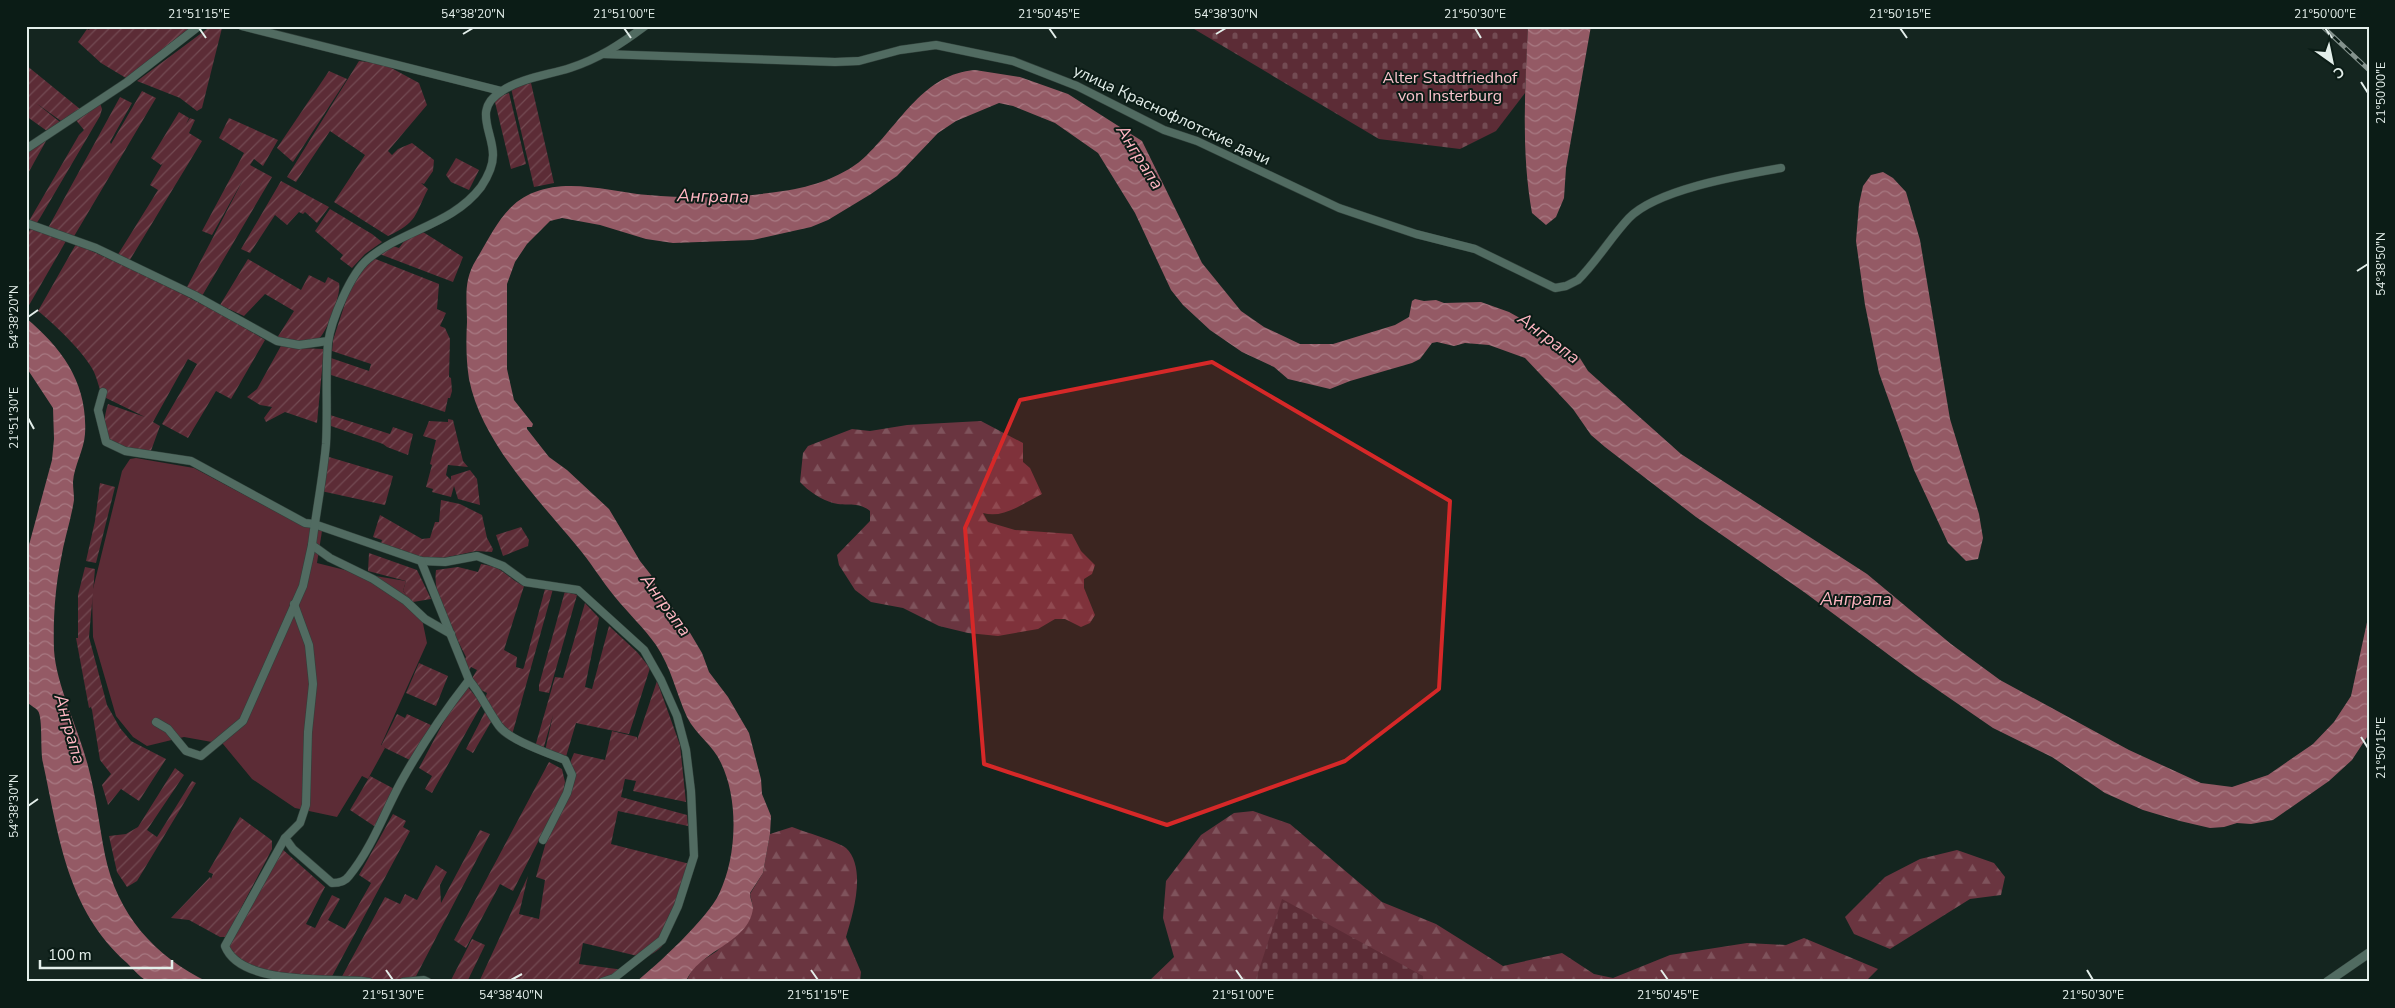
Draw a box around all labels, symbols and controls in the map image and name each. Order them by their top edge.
text: 21°51'15"E [168,6,230,22]
text: 54°38'20"N [441,6,505,22]
text: 21°51'00"E [593,6,655,22]
text: 21°50'45"E [1018,6,1080,22]
text: 54°38'30"N [1194,6,1258,22]
text: 21°50'30"E [1444,6,1506,22]
text: 21°50'15"E [1869,6,1931,22]
text: 21°50'00"E [2294,6,2356,22]
north arrow [2308,38,2358,88]
street label: улица Краснофлотские дачи [1070,59,1274,171]
text: С [2329,62,2348,83]
text: 21°50'00"E [2373,62,2389,124]
park label: Alter Stadtfriedhof von Insterburg [1383,67,1518,107]
water label: Анграпа [1110,119,1169,194]
water label: Анграпа [676,183,749,209]
text: 54°38'50"N [2373,232,2389,296]
text: 54°38'20"N [6,285,22,349]
water label: Анграпа [1512,306,1585,369]
text: 21°51'30"E [6,387,22,449]
water label: Анграпа [635,568,697,641]
water label: Анграпа [1819,587,1892,611]
water label: Анграпа [48,690,91,767]
text: 21°50'15"E [2373,717,2389,779]
text: 54°38'30"N [6,774,22,838]
scale bar [40,938,172,970]
text: 100 m [48,945,92,965]
text: 21°51'30"E [362,987,424,1003]
text: 54°38'40"N [479,987,543,1003]
text: 21°51'15"E [787,987,849,1003]
text: 21°51'00"E [1212,987,1274,1003]
text: 21°50'45"E [1637,987,1699,1003]
text: 21°50'30"E [2062,987,2124,1003]

